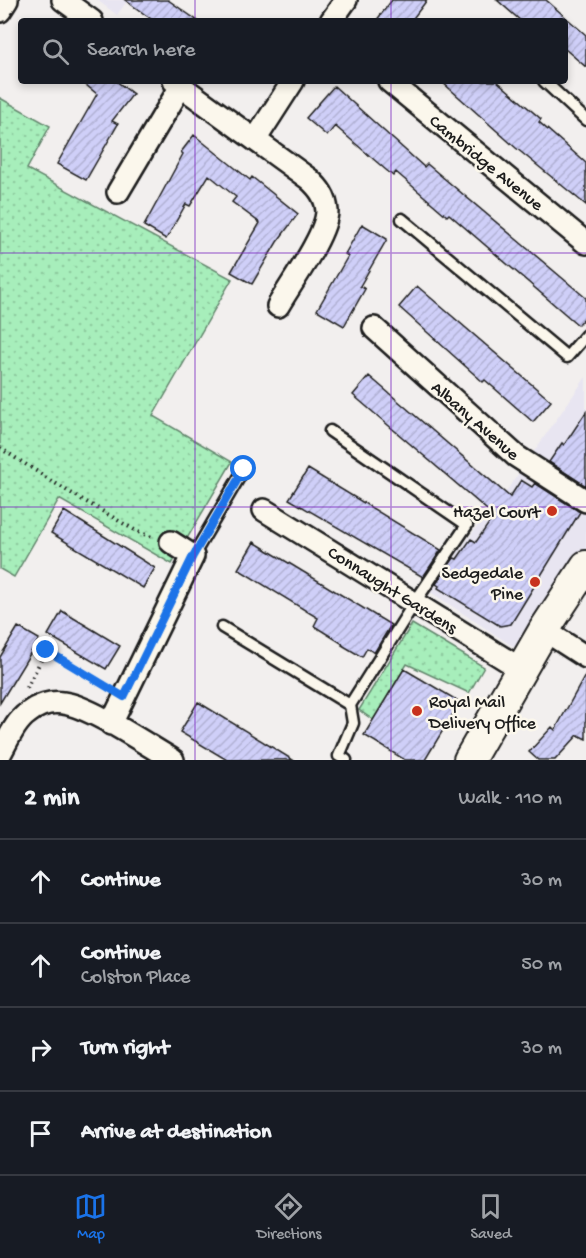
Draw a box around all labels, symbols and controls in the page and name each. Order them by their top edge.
search box [18,18,568,84]
icon: search [39,35,72,68]
text: Search here [87,38,195,64]
street label: Cambridge Avenue [424,111,547,217]
street label: Albany Avenue [426,378,523,466]
route start [230,455,256,481]
place label: Hazel Court [453,503,542,524]
marker: Hazel Court [545,504,559,518]
street label: Connaught Gardens [323,543,462,640]
place label: Sedgedale Pine [441,564,524,606]
marker: Sedgedale Pine [528,575,542,589]
route end [32,636,58,662]
place label: Royal Mail Delivery Office [428,693,536,735]
marker: Royal Mail Delivery Office [410,704,424,718]
text: 2 min [24,784,79,815]
text: Walk · 110 m [458,788,562,811]
icon: ahead [24,865,57,898]
text: Continue [81,868,161,894]
text: 30 m [521,870,562,893]
text: Continue [81,941,161,967]
icon: ahead [24,949,57,982]
text: 50 m [521,954,562,977]
text: Colston Place [81,967,190,990]
icon: right [24,1033,57,1066]
text: Turn right [81,1036,169,1062]
text: 30 m [521,1038,562,1061]
icon: arrive [24,1117,57,1150]
text: Arrive at destination [81,1120,271,1146]
tab: Map [74,1190,107,1245]
tab: Directions [256,1190,322,1245]
tab: Saved [470,1190,511,1245]

